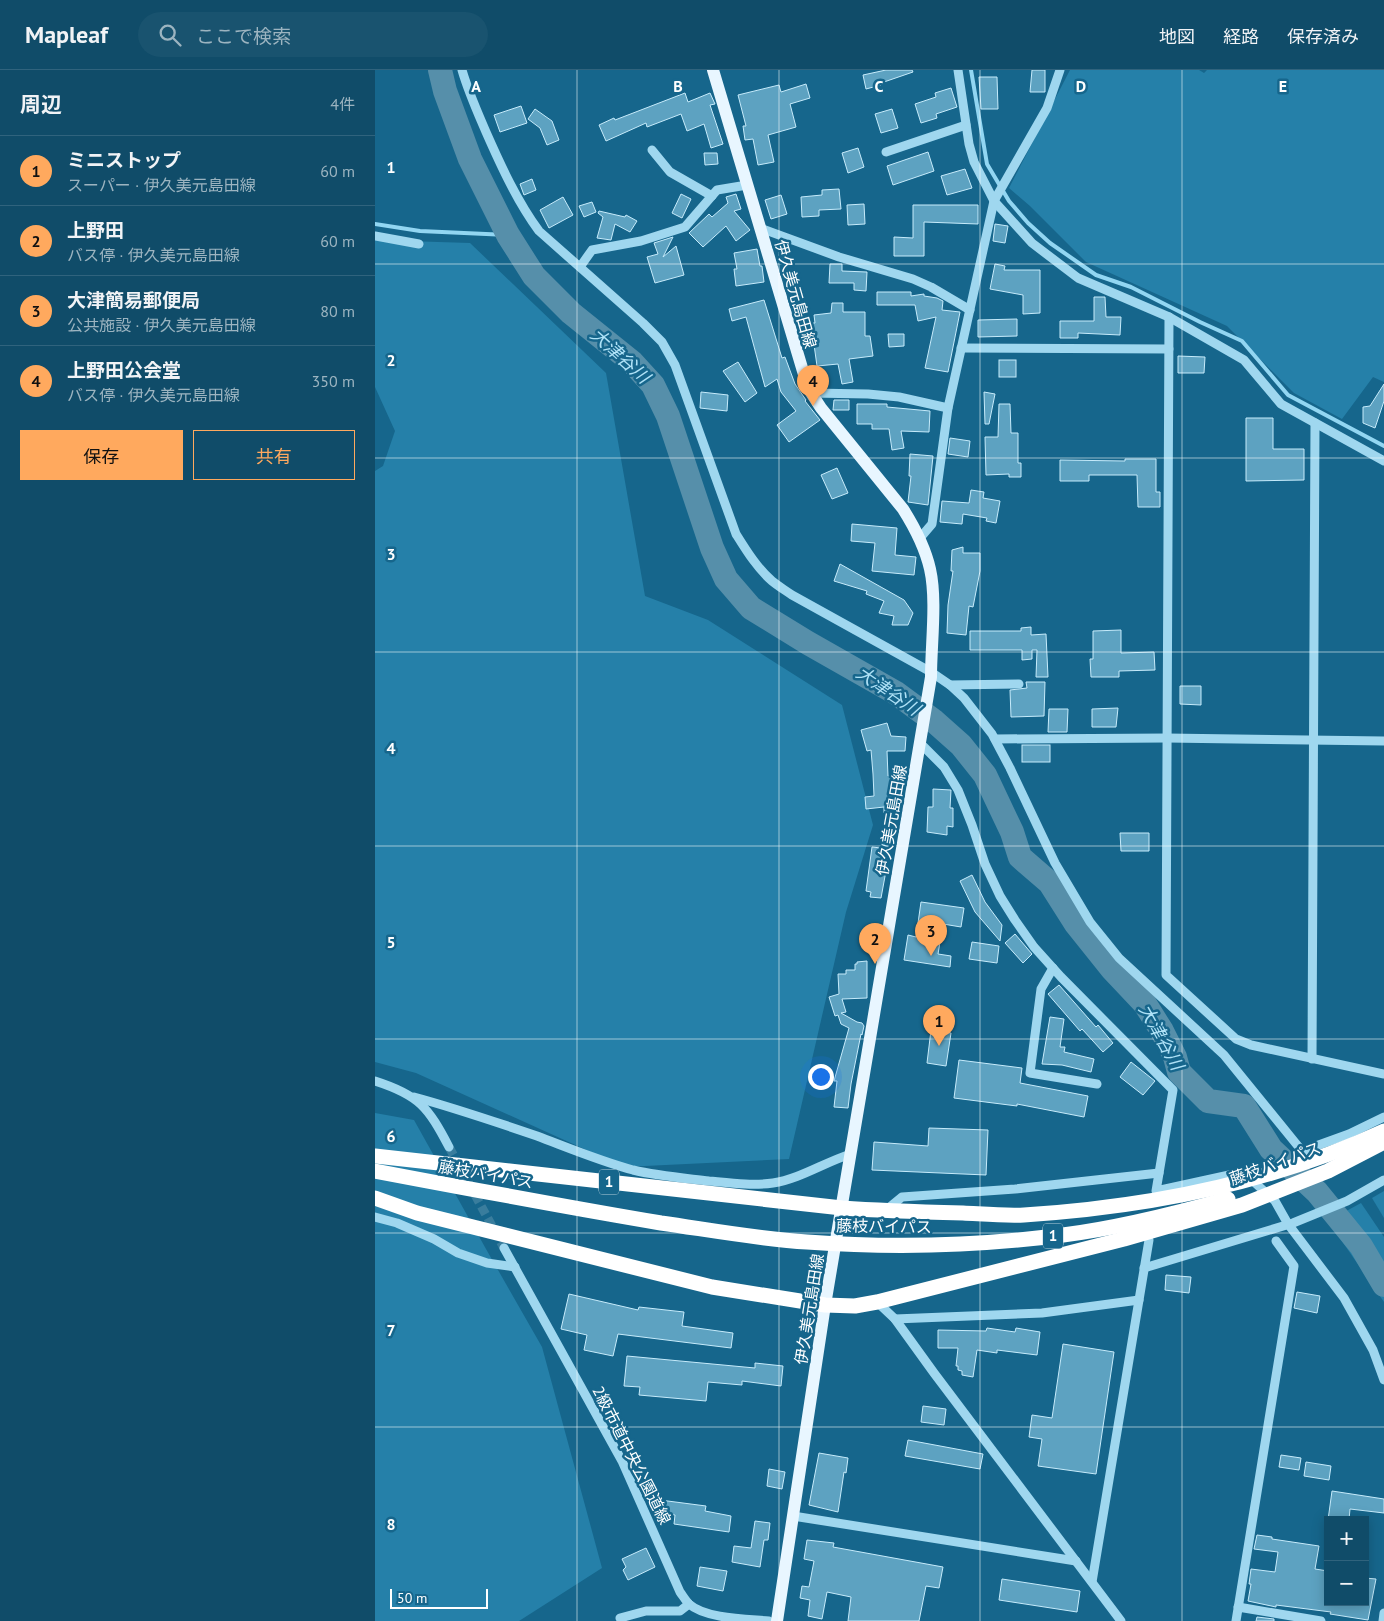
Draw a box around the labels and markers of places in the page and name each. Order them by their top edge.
pin: 4 [797,365,829,406]
pin: 3 [915,915,947,956]
pin: 2 [859,923,891,964]
pin: 1 [923,1005,955,1046]

